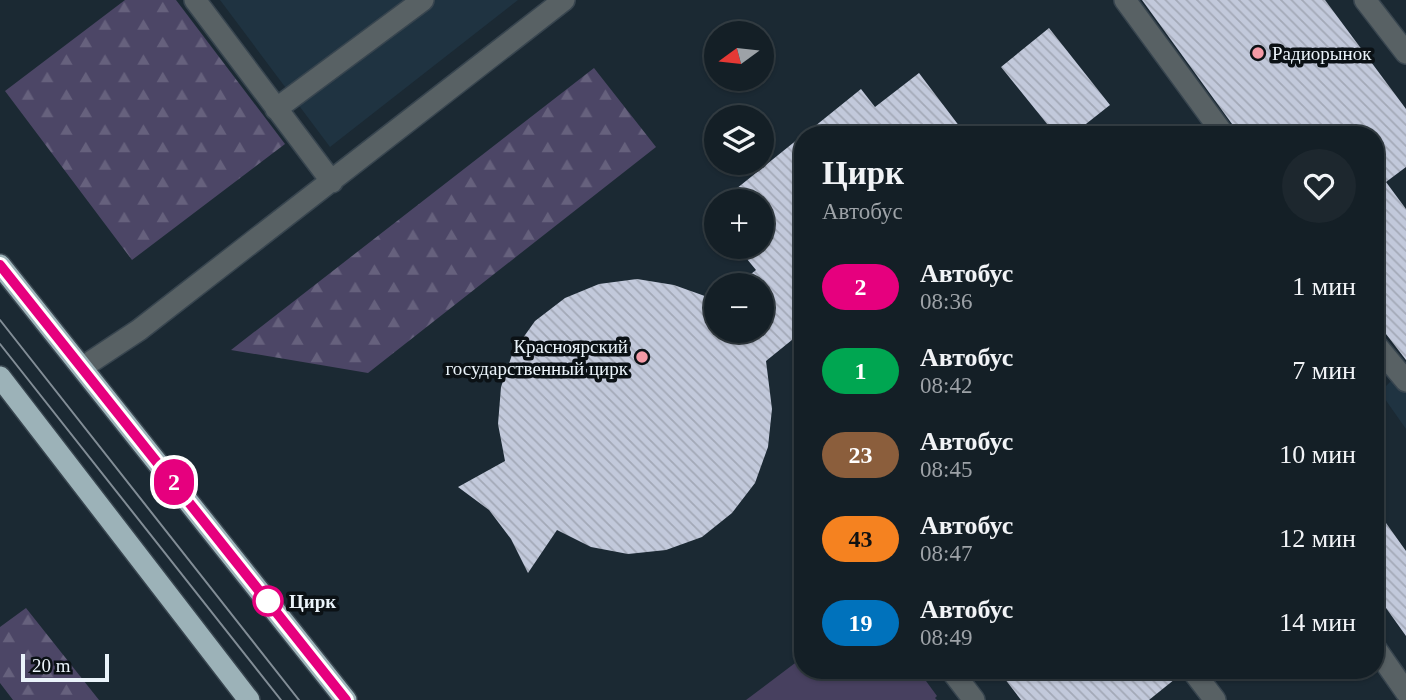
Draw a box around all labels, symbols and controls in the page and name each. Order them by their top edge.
north arrow [704,21,774,91]
map controls [704,21,774,343]
place label: Радиорынок [1272,43,1372,64]
marker: Радиорынок [1250,45,1266,61]
button: layers [704,105,774,175]
button: heart [1282,149,1356,223]
text: Цирк [822,155,904,191]
button: + [704,189,774,259]
text: Автобус [822,199,903,224]
text: Автобус [920,259,1013,288]
text: 1 мин [1292,272,1356,301]
button: − [704,273,774,343]
text: 2 [855,274,867,300]
text: 08:36 [920,289,972,314]
place label: Красноярский государственный цирк [446,336,629,379]
text: Автобус [920,343,1013,372]
marker: Красноярский государственный цирк [634,349,650,365]
text: 7 мин [1292,356,1356,385]
text: 1 [855,358,867,384]
text: 08:42 [920,373,972,398]
text: Автобус [920,427,1013,456]
text: 10 мин [1279,440,1356,469]
text: 23 [849,442,873,468]
text: 08:45 [920,457,972,482]
line badge: 2 [151,459,197,505]
text: 2 [168,469,180,495]
text: Автобус [920,511,1013,540]
text: 12 мин [1279,524,1356,553]
text: 43 [849,526,873,552]
text: 08:47 [920,541,972,566]
marker: Цирк [253,586,283,616]
place label: Цирк [289,591,336,612]
text: Автобус [920,595,1013,624]
text: 14 мин [1279,608,1356,637]
text: 19 [849,610,873,636]
text: 08:49 [920,625,972,650]
scale bar [21,651,108,683]
text: 20 m [32,655,71,676]

